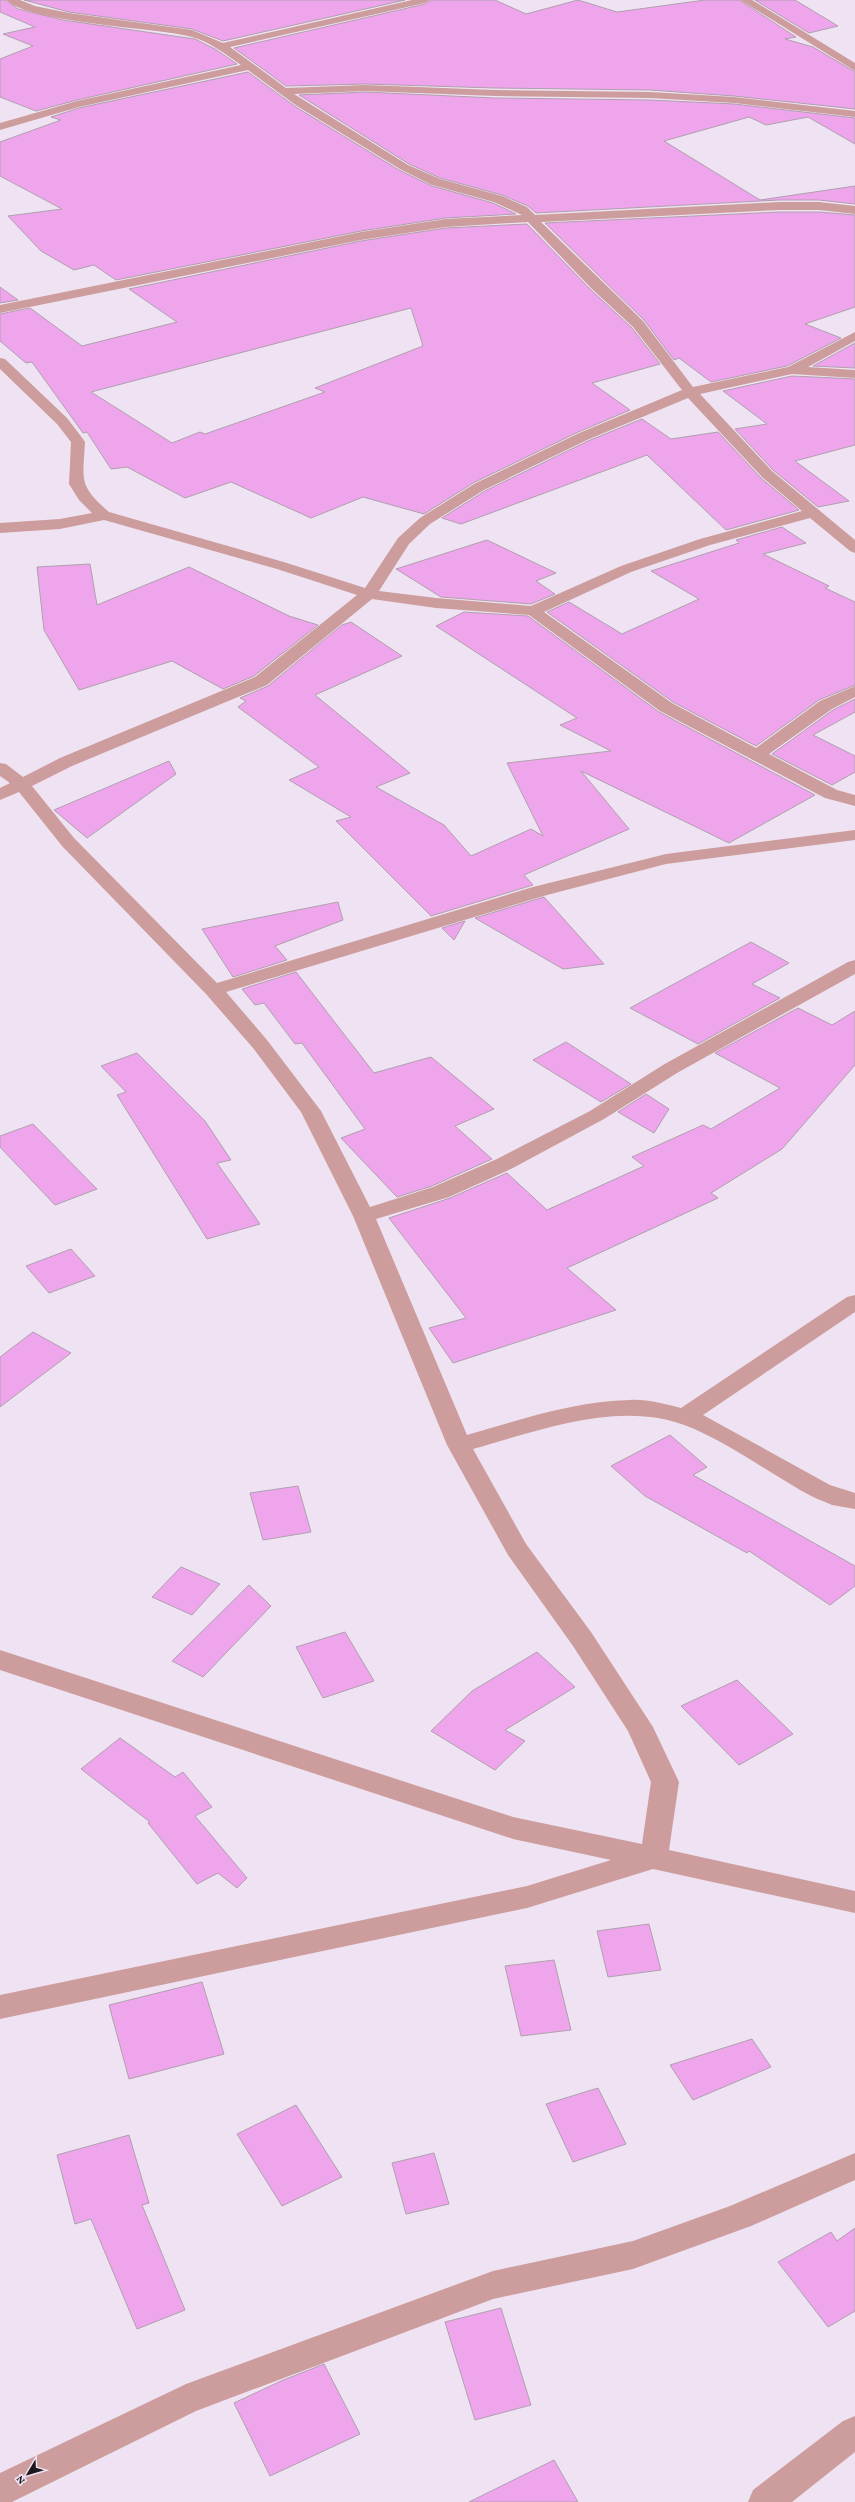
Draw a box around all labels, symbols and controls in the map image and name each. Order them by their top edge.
north arrow [8,2454,48,2494]
text: N [13,2473,27,2487]

